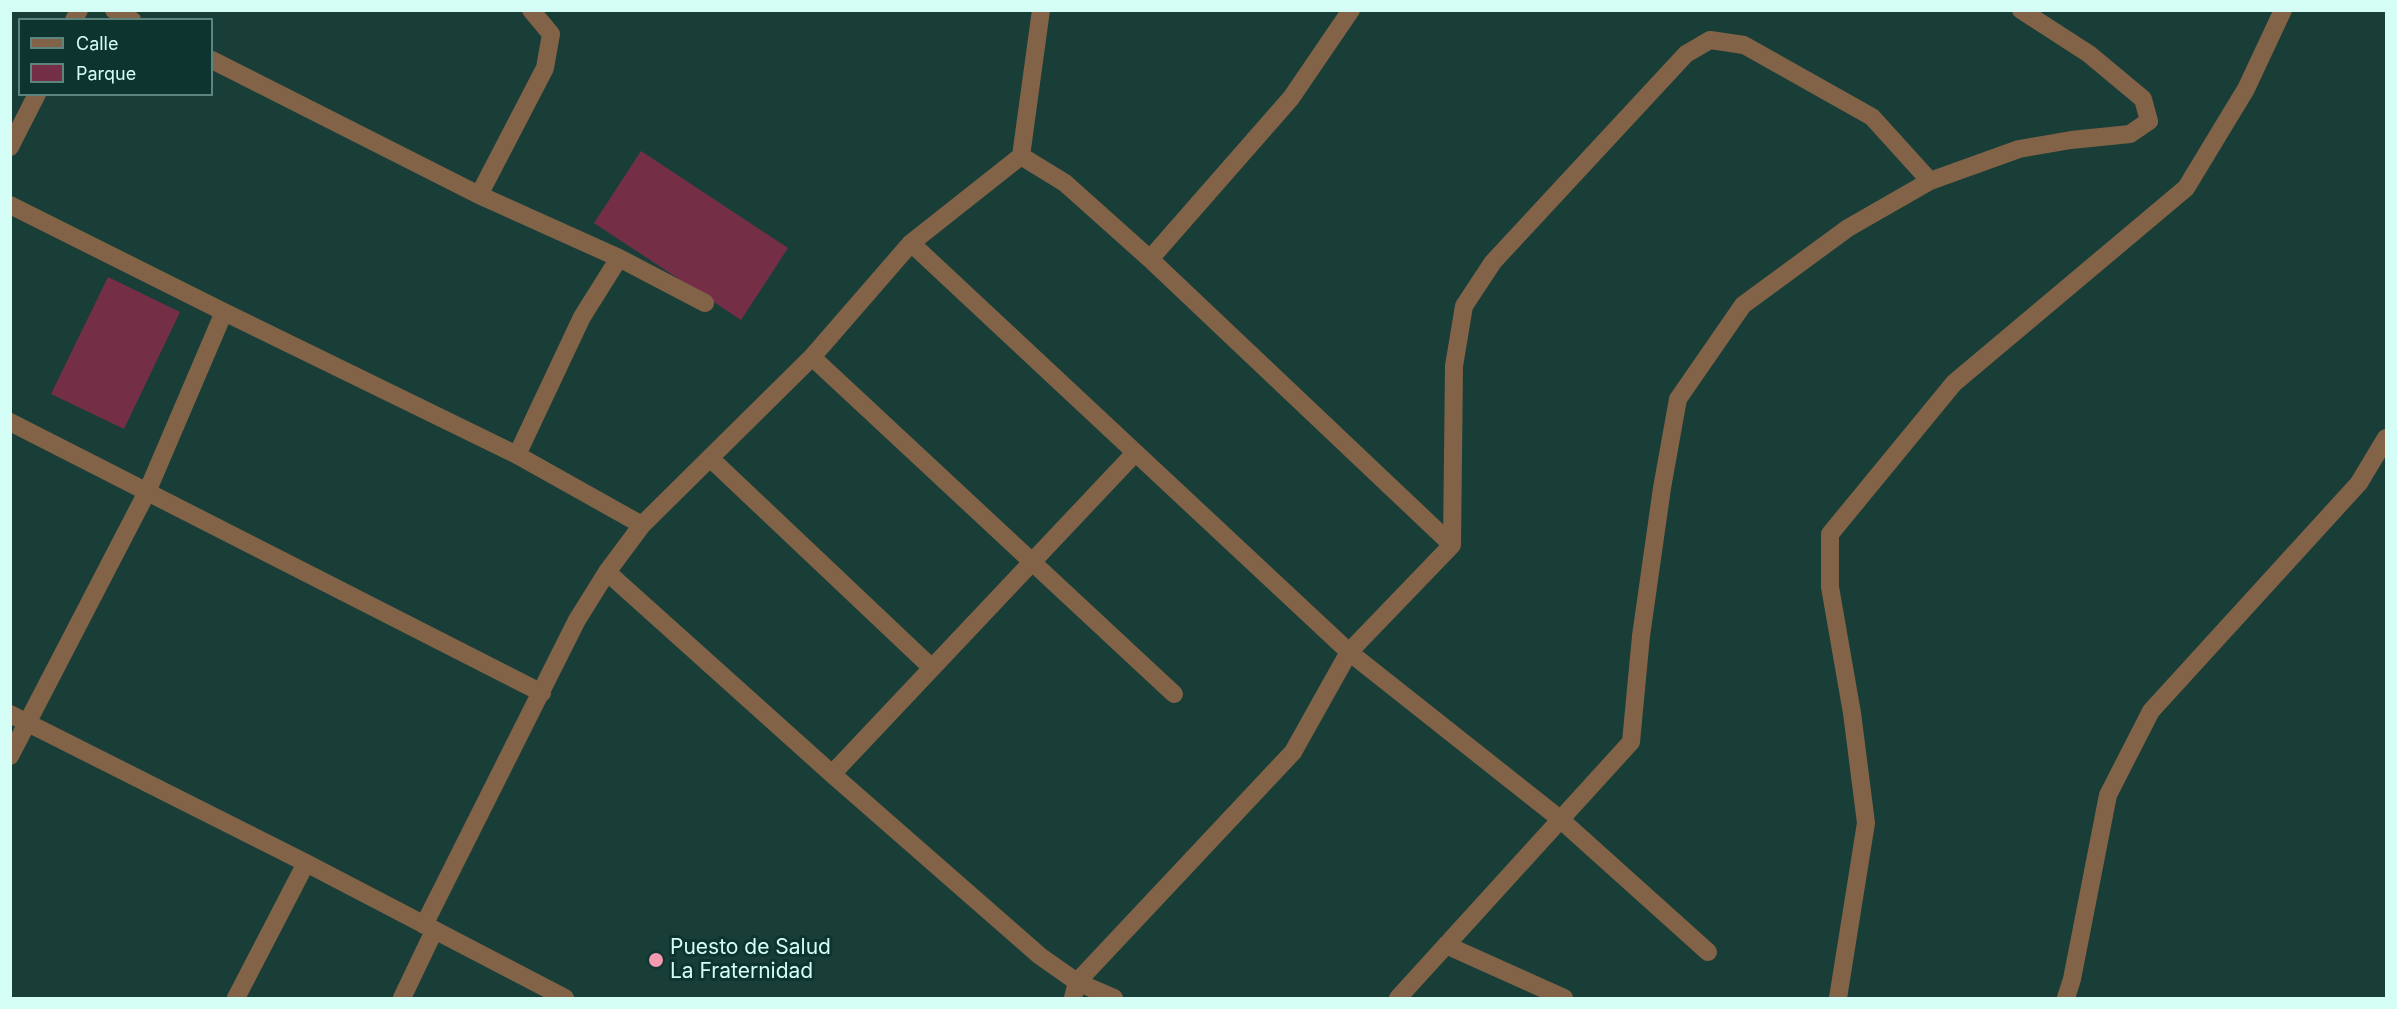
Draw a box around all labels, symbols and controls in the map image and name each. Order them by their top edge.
legend [18,18,213,96]
text: Calle [76,33,118,54]
text: Parque [76,63,136,84]
place label: Puesto de Salud La Fraternidad [670,935,831,985]
marker: Puesto de Salud La Fraternidad [647,951,665,969]

